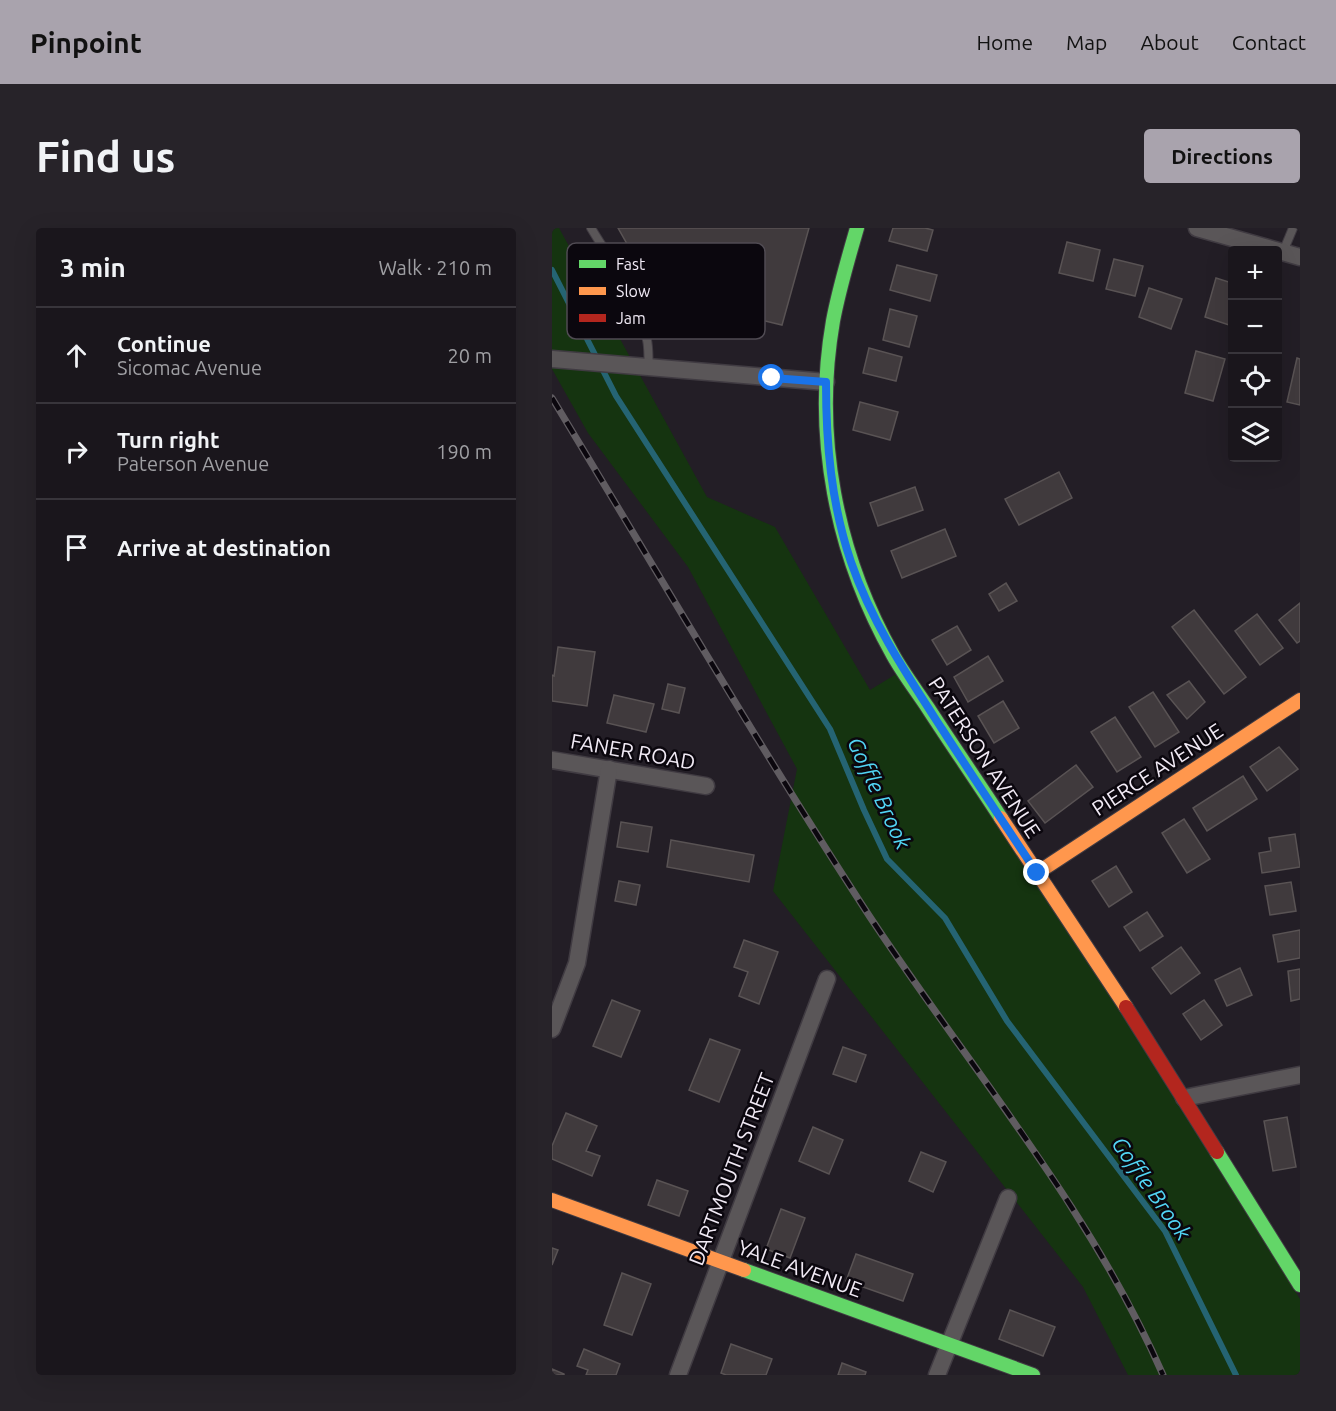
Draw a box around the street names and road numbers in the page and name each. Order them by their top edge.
street label: PATERSON AVENUE [924,672,1046,842]
street label: PIERCE AVENUE [1087,718,1227,820]
street label: FANER ROAD [569,728,697,774]
street label: DARTMOUTH STREET [683,1069,779,1269]
street label: YALE AVENUE [735,1234,865,1302]

